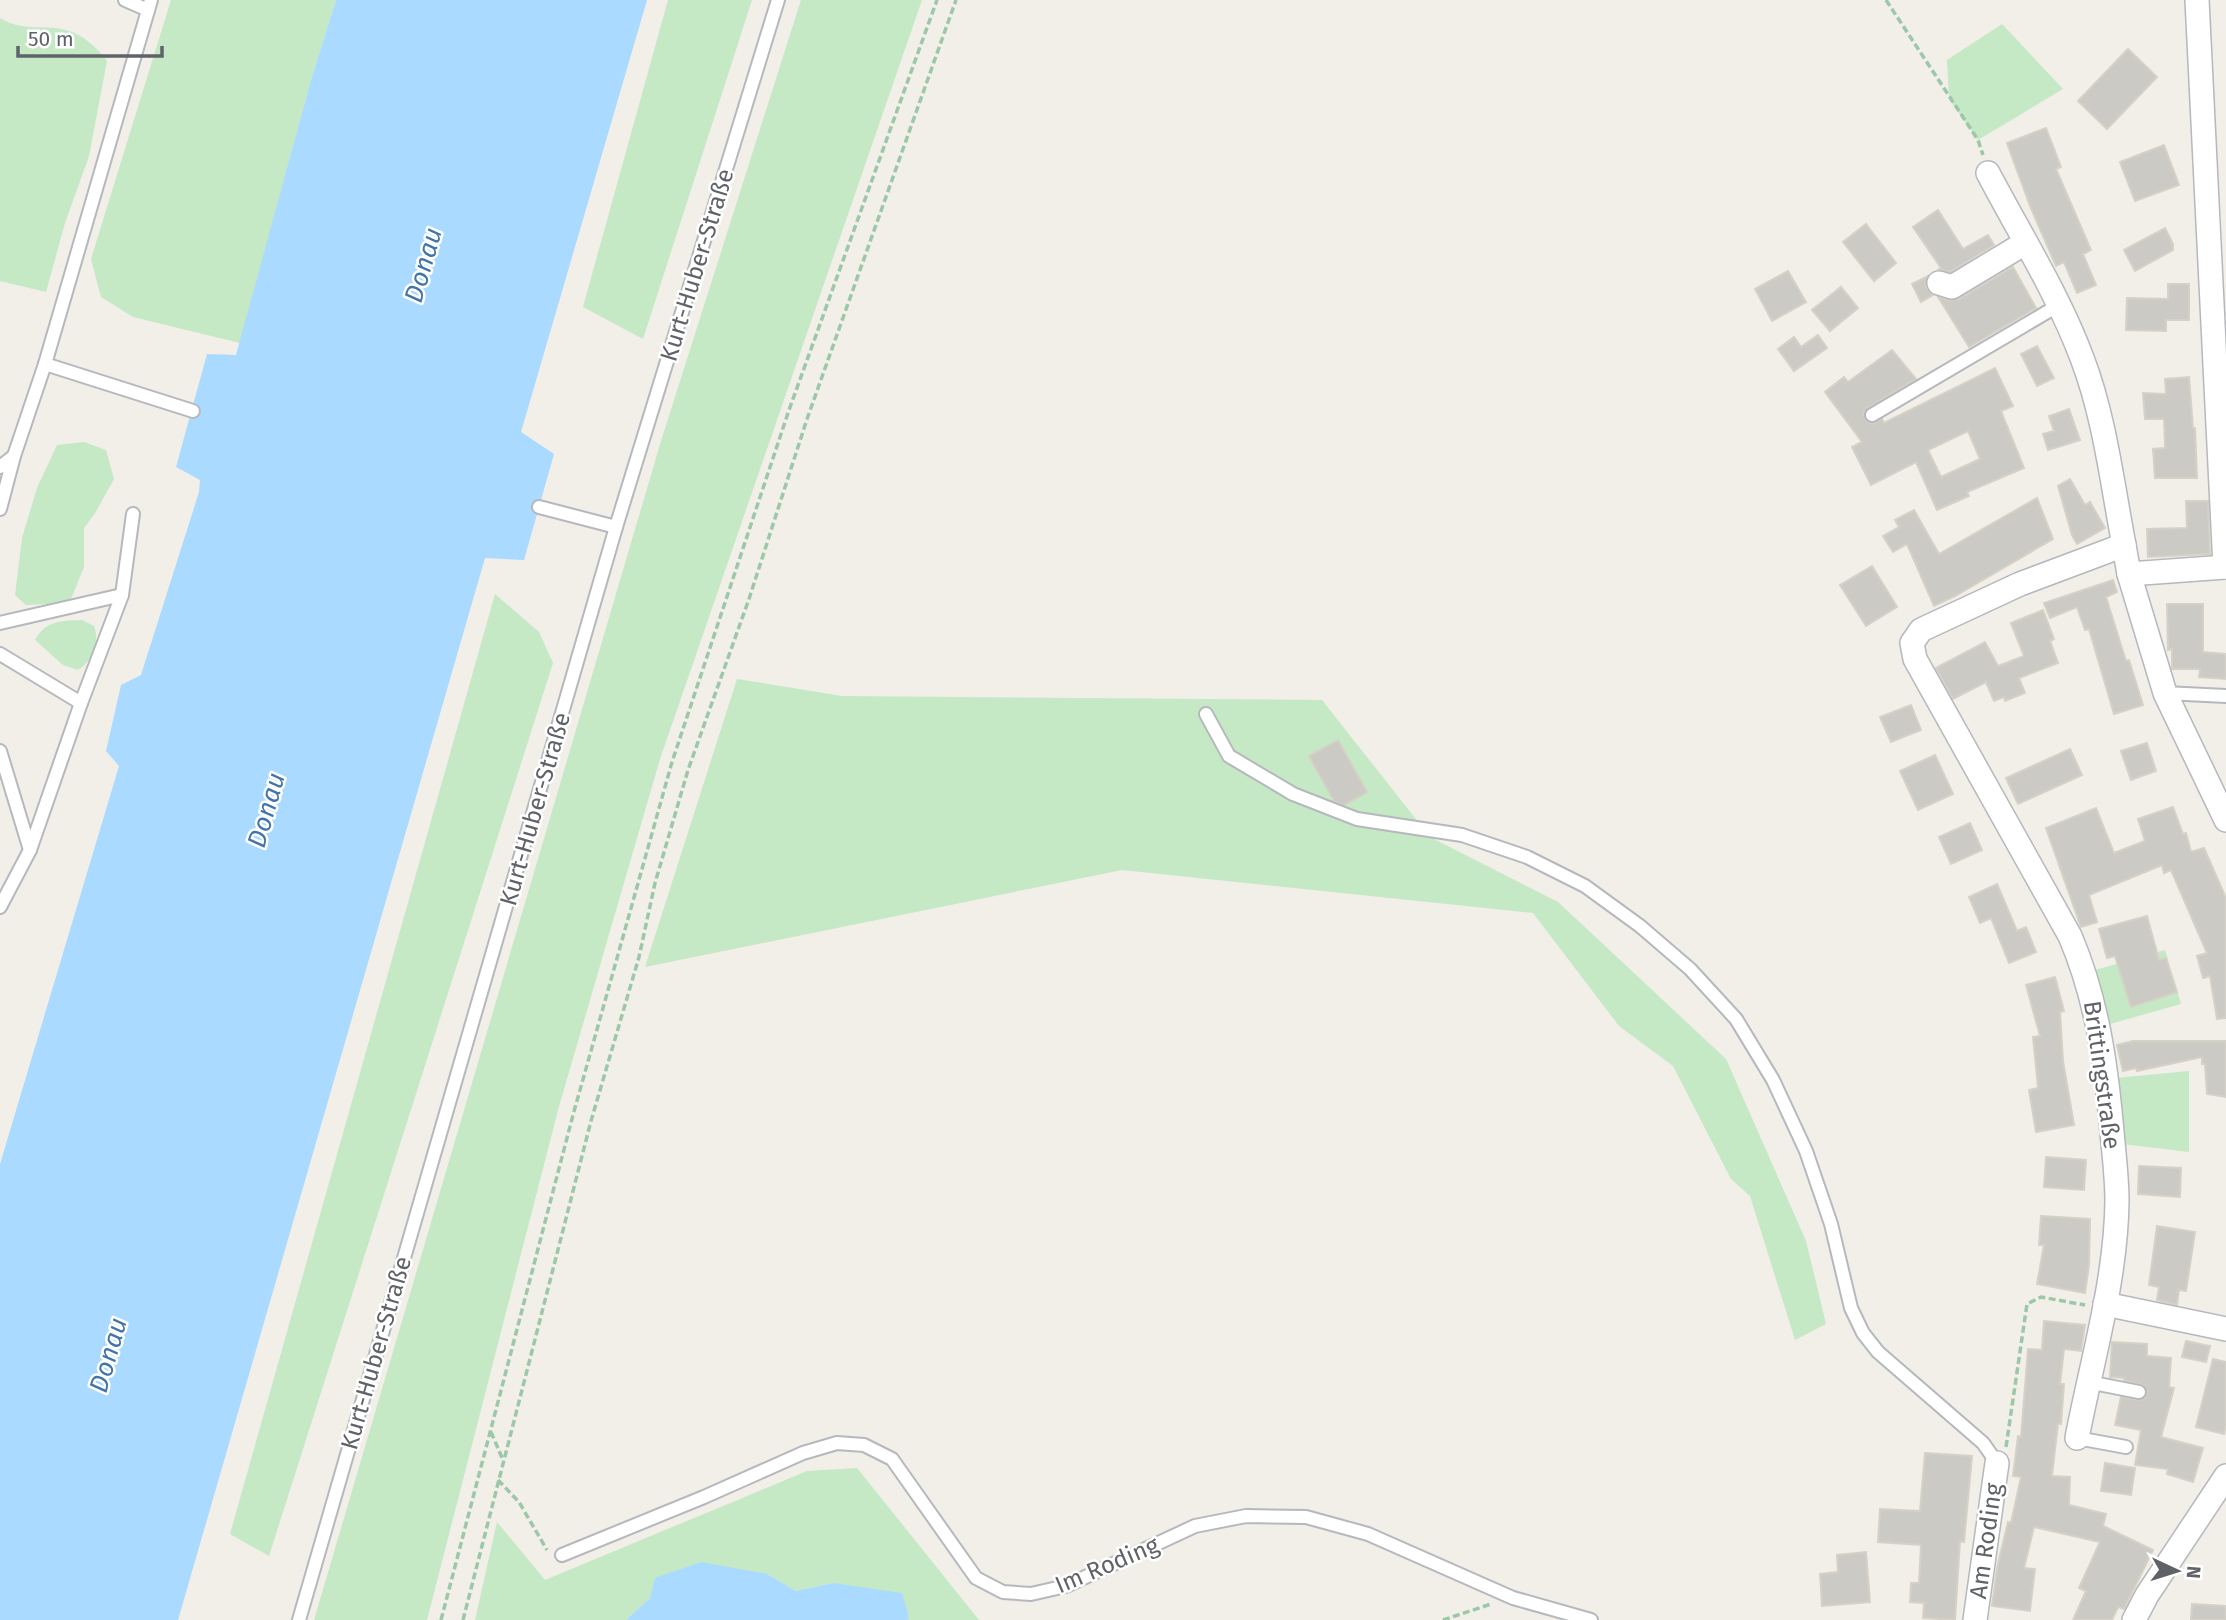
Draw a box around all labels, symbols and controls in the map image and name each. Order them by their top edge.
scale bar [18,14,161,58]
text: 50 m [28,26,74,52]
street label: Kurt-Huber-Straße [654,165,740,365]
water label: Donau [398,224,449,306]
street label: Kurt-Huber-Straße [494,709,576,909]
water label: Donau [241,769,292,851]
street label: Brittingstraße [2078,999,2126,1151]
street label: Kurt-Huber-Straße [335,1253,417,1453]
water label: Donau [83,1314,134,1396]
street label: Am Roding [1964,1481,2008,1601]
street label: Im Roding [1051,1530,1164,1599]
north arrow [2142,1536,2212,1606]
text: N [2182,1565,2205,1579]

